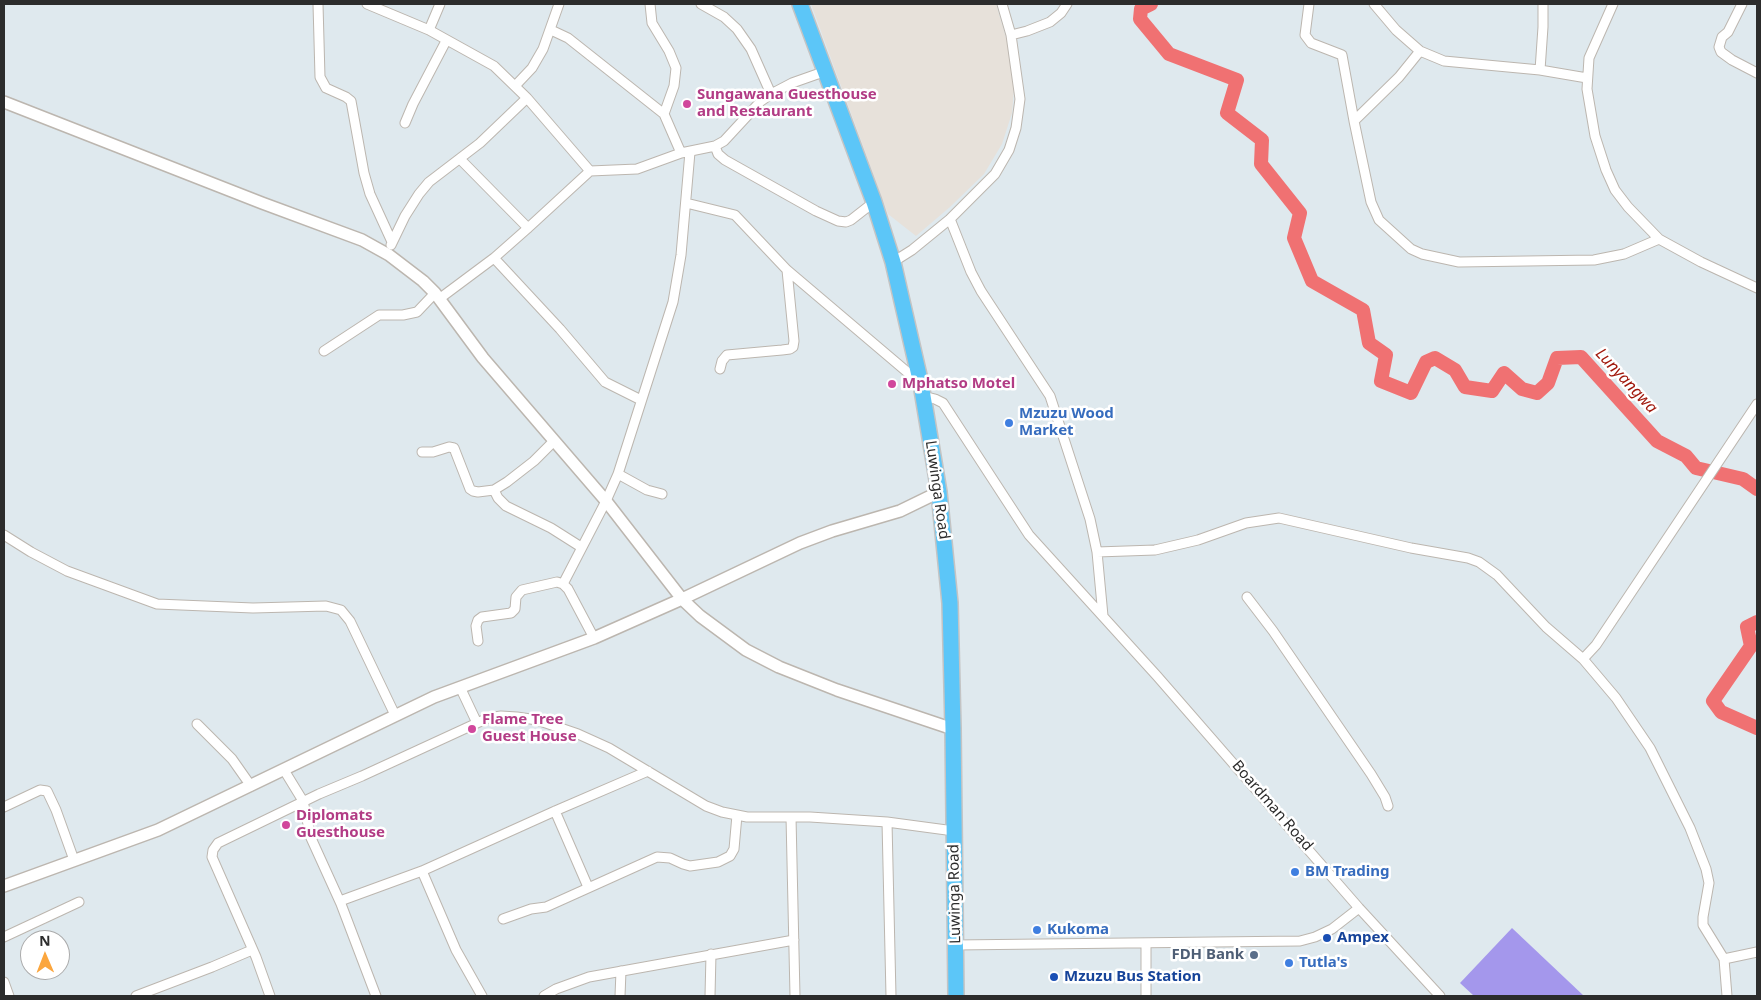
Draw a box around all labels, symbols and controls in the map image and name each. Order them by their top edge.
place label: Sungawana Guesthouse and Restaurant [697,86,877,121]
marker: Sungawana Guesthouse and Restaurant [681,98,693,110]
water label: Lunyangwa [1591,344,1661,418]
place label: Mphatso Motel [902,375,1015,393]
marker: Mphatso Motel [886,378,898,390]
place label: Mzuzu Wood Market [1019,405,1114,440]
marker: Mzuzu Wood Market [1003,417,1015,429]
street label: Luwinga Road [921,439,953,541]
place label: Flame Tree Guest House [482,711,577,746]
marker: Flame Tree Guest House [466,723,478,735]
street label: Boardman Road [1228,757,1316,855]
place label: Diplomats Guesthouse [296,807,385,842]
marker: Diplomats Guesthouse [280,819,292,831]
street label: Luwinga Road [945,844,965,944]
place label: BM Trading [1305,863,1390,881]
marker: BM Trading [1289,866,1301,878]
place label: Kukoma [1047,921,1109,939]
marker: Kukoma [1031,924,1043,936]
place label: Ampex [1337,929,1389,947]
north arrow [20,930,70,980]
text: N [39,931,51,950]
marker: Ampex [1321,932,1333,944]
place label: FDH Bank [1171,946,1244,964]
marker: FDH Bank [1248,949,1260,961]
place label: Tutla's [1299,954,1348,972]
marker: Tutla's [1283,957,1295,969]
place label: Mzuzu Bus Station [1064,968,1201,986]
marker: Mzuzu Bus Station [1048,971,1060,983]

